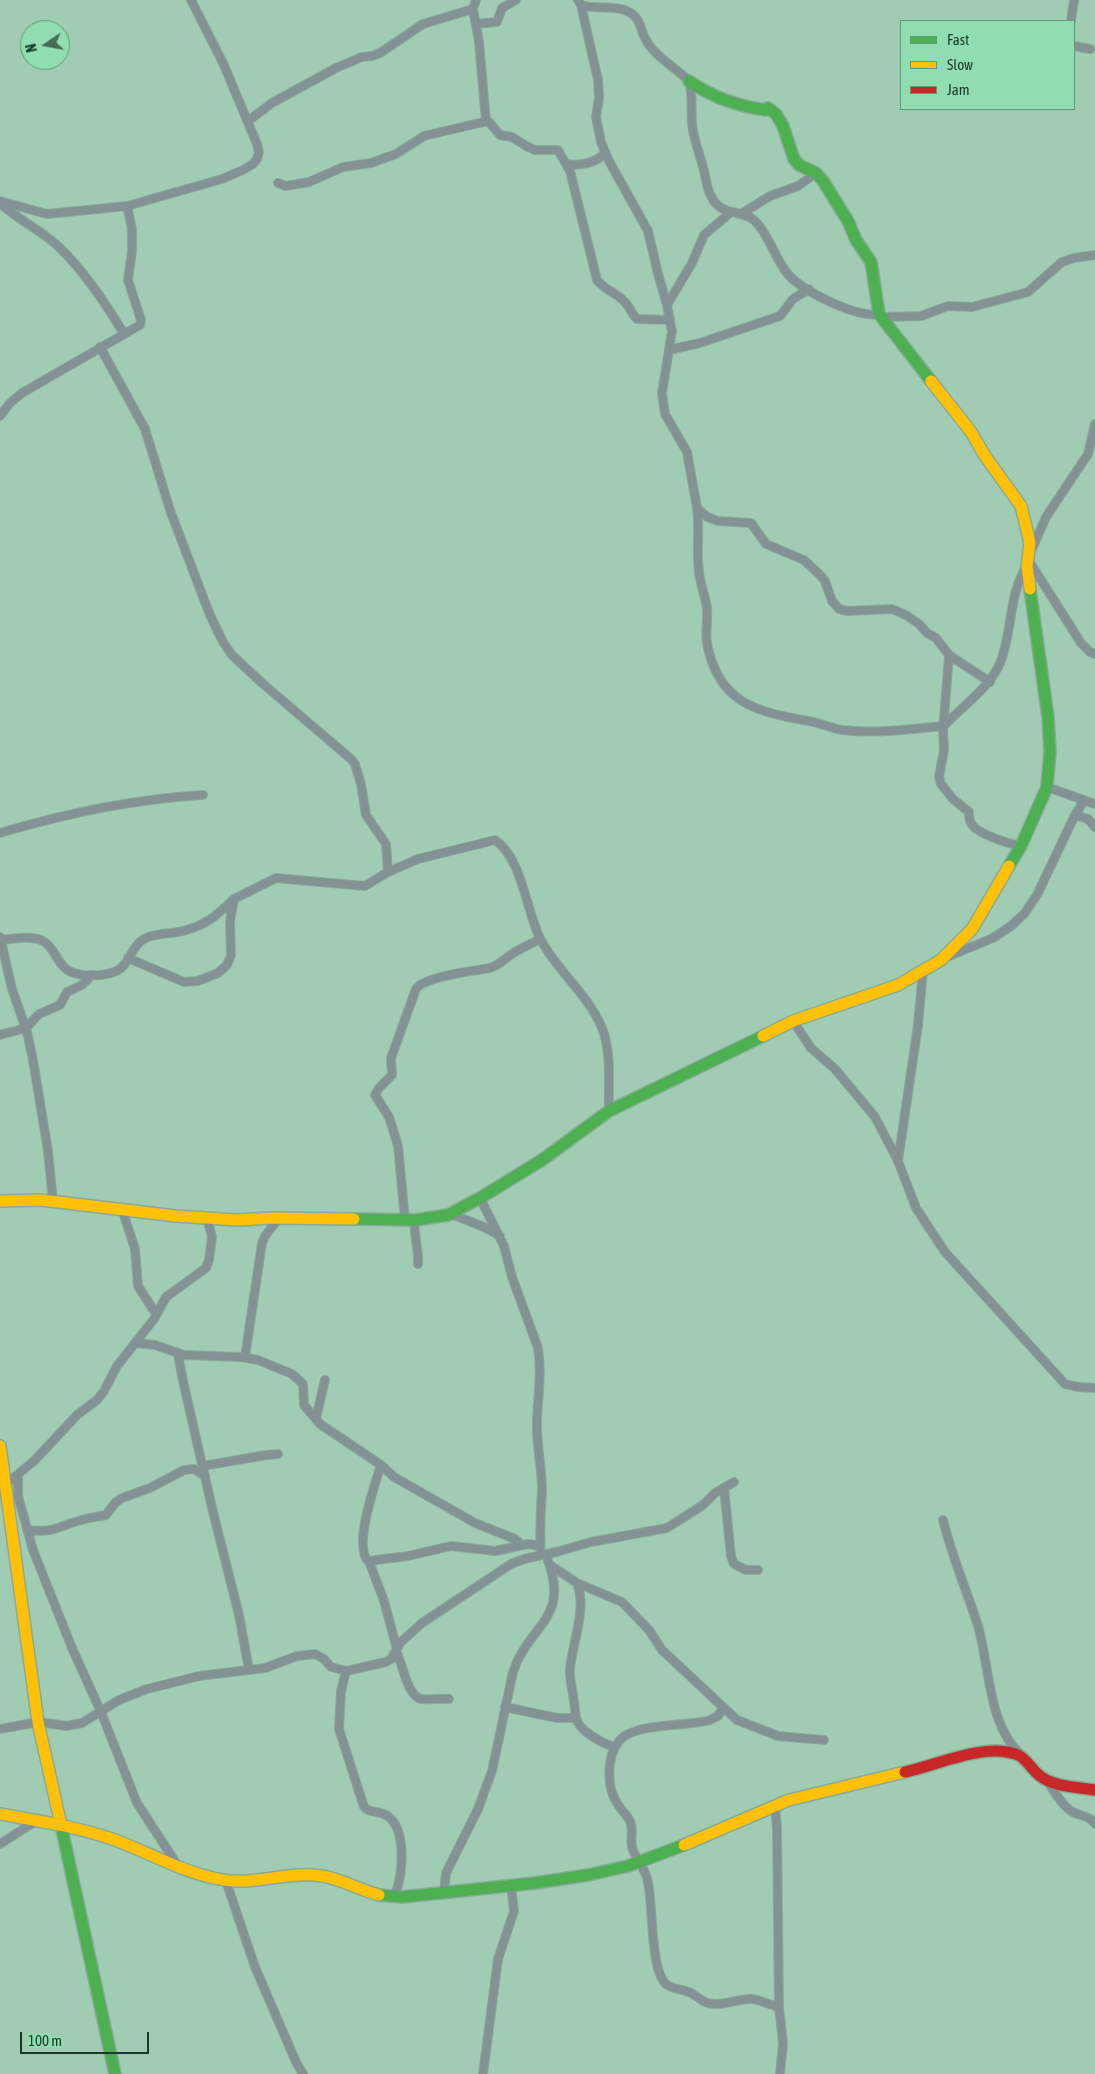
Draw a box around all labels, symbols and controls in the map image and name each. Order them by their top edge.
north arrow [20,20,70,70]
legend [900,20,1075,110]
text: Fast [947,31,969,48]
text: N [23,42,40,54]
text: Slow [947,56,973,73]
text: Jam [947,81,970,98]
scale bar [22,2022,151,2054]
text: 100 m [28,2032,62,2049]

